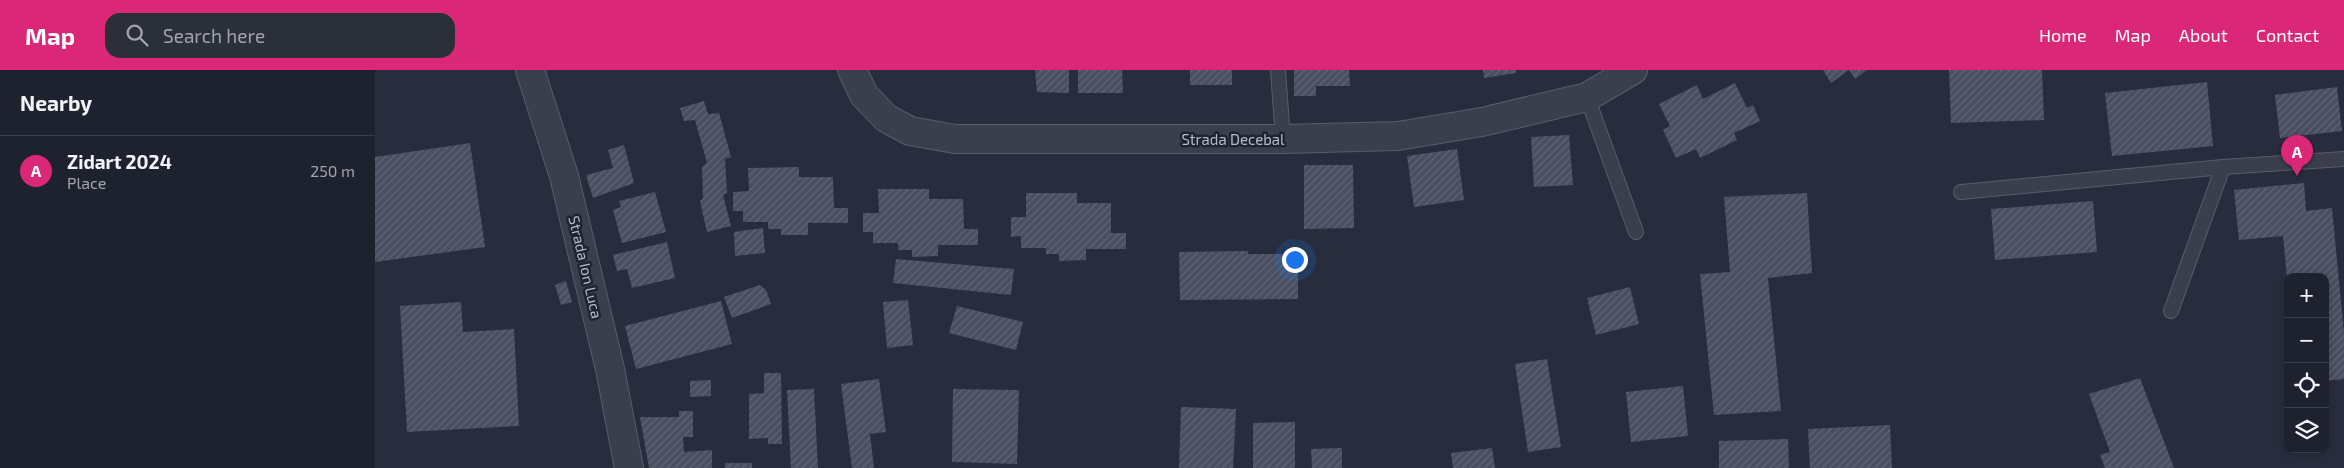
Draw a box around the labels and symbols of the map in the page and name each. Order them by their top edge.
street label: Strada Decebal [1182,130,1285,148]
pin: A [2281,135,2313,176]
street label: Strada Ion Luca [565,214,607,320]
your location [1282,247,1308,273]

